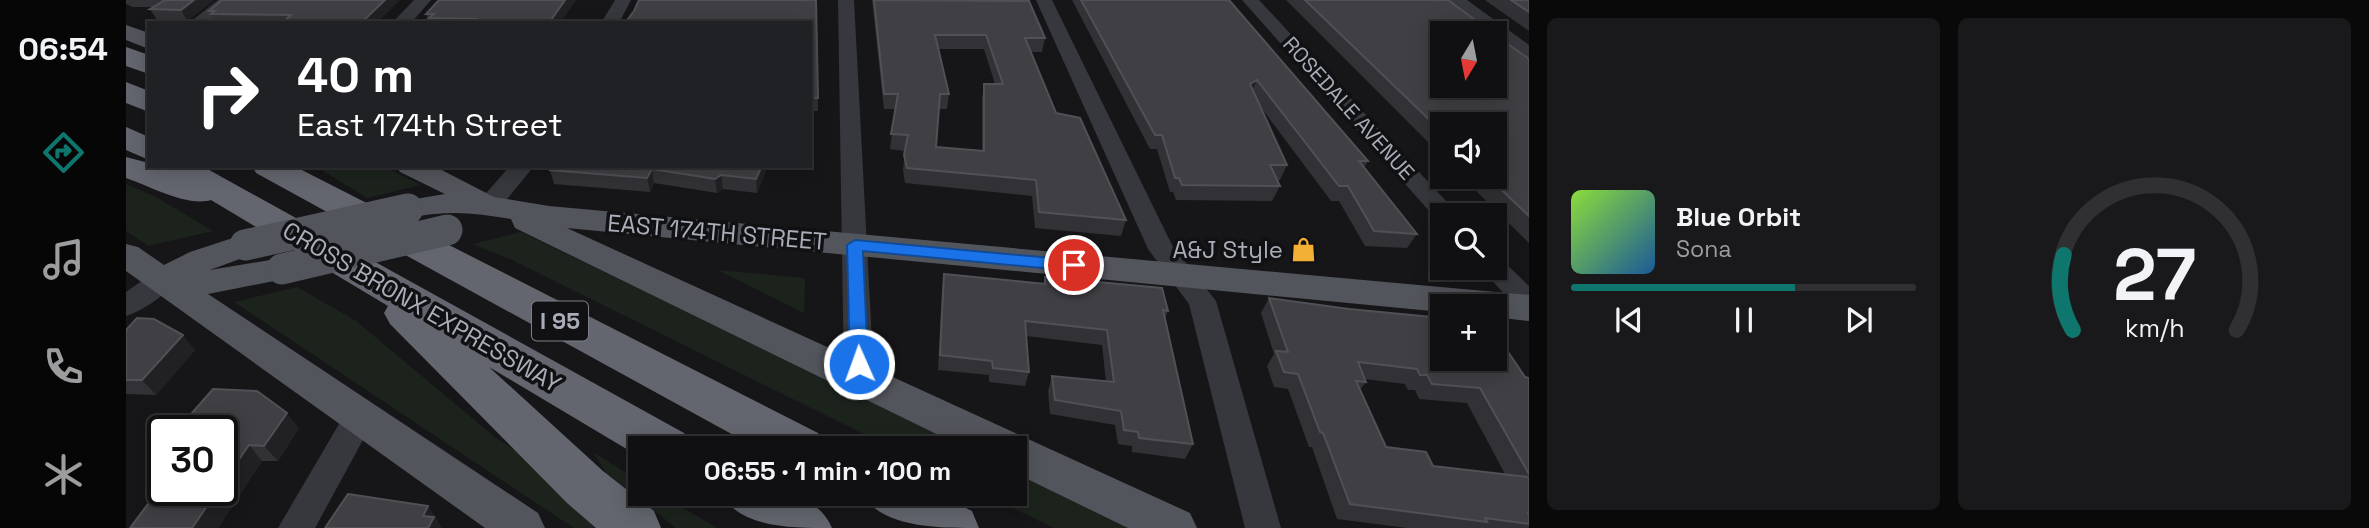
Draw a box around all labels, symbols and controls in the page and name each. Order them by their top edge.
north arrow [1430,21,1507,98]
map controls [1430,21,1507,371]
text: 06:54 [18,29,108,69]
street label: ROSEDALE AVENUE [1277,31,1421,185]
text: 40 m [297,44,414,106]
icon: right [182,49,273,140]
text: East 174th Street [297,105,563,145]
button: sound [1430,112,1507,189]
icon: directions [39,128,88,177]
text: Blue Orbit [1676,200,1801,234]
button: search [1430,203,1507,280]
street label: EAST 174TH STREET [606,207,828,257]
street label: CROSS BRONX EXPRESSWAY [277,214,567,400]
text: 27 [2113,228,2196,321]
place label: A&J Style [1172,234,1283,265]
text: Sona [1676,234,1732,264]
icon: music [39,235,88,284]
pin [1044,235,1104,295]
shop icon: A&J Style [1289,235,1317,263]
icon: arrive [1055,246,1093,284]
button: + [1430,294,1507,371]
icon: previous [1610,301,1648,339]
icon: pause [1725,301,1763,339]
icon: next [1840,301,1878,339]
road number: I 95 [532,302,588,340]
text: km/h [2125,312,2184,344]
position arrow [822,327,896,401]
icon: phone [39,342,88,391]
speed limit sign: 30 [147,415,238,506]
icon: climate [39,450,88,499]
text: 06:55 · 1 min · 100 m [704,454,951,488]

